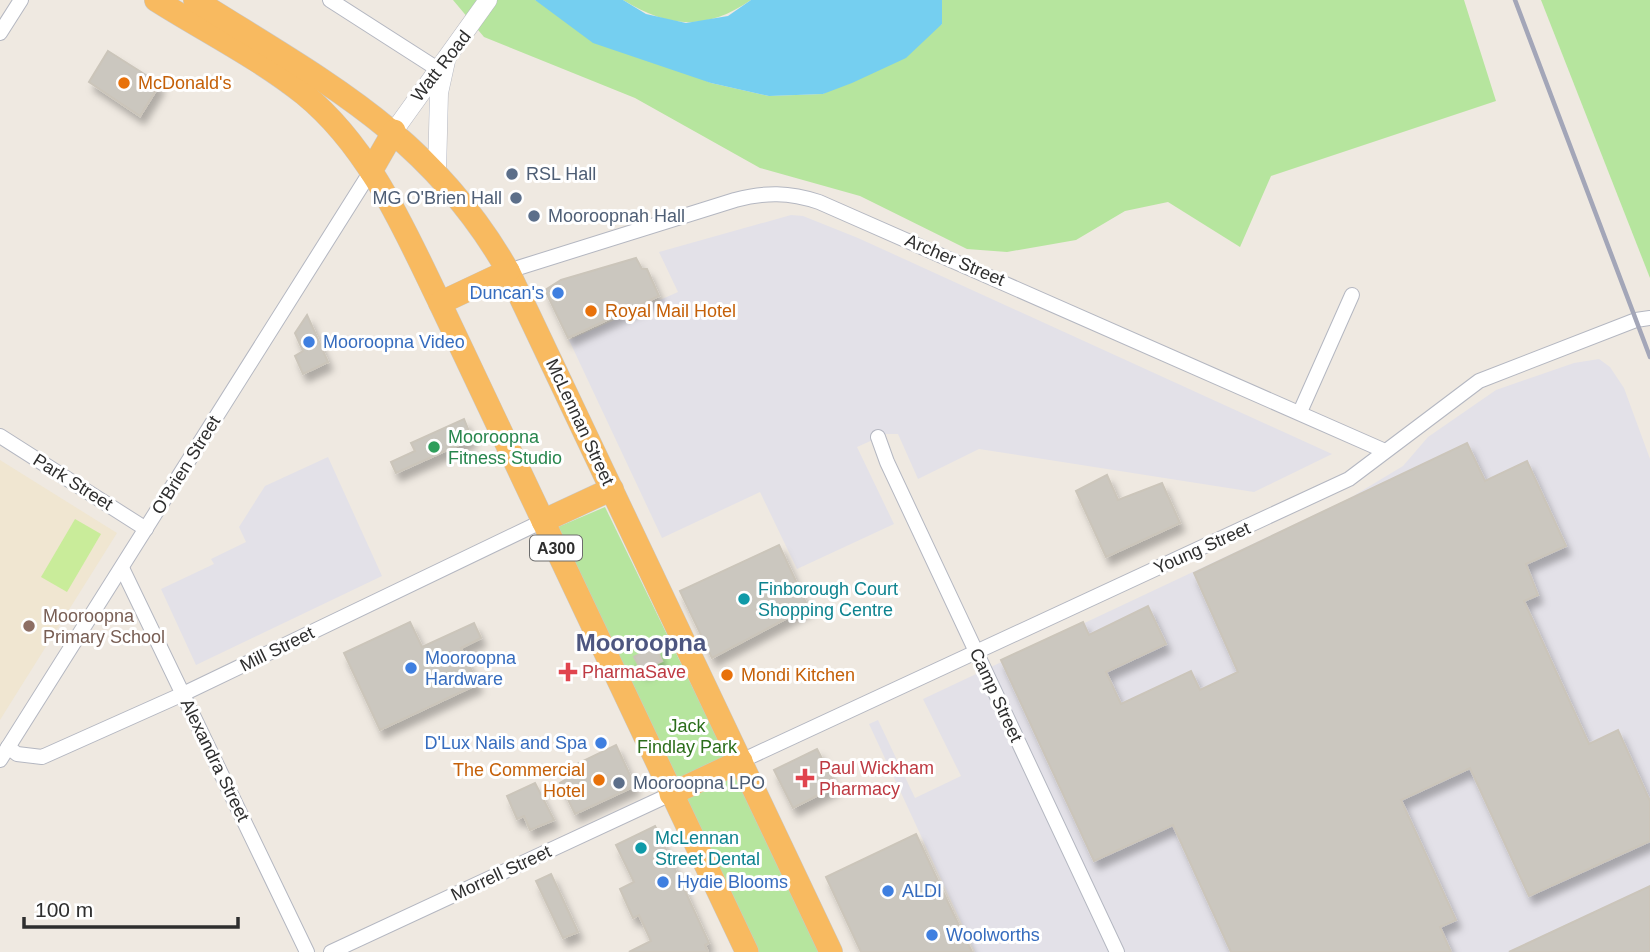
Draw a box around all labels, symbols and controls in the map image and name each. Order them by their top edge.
street label: Watt Road [407,27,475,105]
place label: McDonald's [138,73,231,93]
marker: McDonald's [116,75,132,91]
place label: RSL Hall [526,164,596,184]
marker: RSL Hall [504,166,520,182]
place label: MG O'Brien Hall [373,188,502,208]
marker: MG O'Brien Hall [508,190,524,206]
place label: Mooroopnah Hall [548,206,685,226]
marker: Mooroopnah Hall [526,208,542,224]
street label: Archer Street [902,230,1008,290]
place label: Duncan's [470,283,544,303]
marker: Duncan's [550,285,566,301]
place label: Royal Mail Hotel [605,301,736,321]
marker: Royal Mail Hotel [583,303,599,319]
place label: Mooroopna Video [323,332,465,352]
marker: Mooroopna Video [301,334,317,350]
street label: McLennan Street [542,356,618,488]
street label: O'Brien Street [148,412,224,518]
place label: Mooroopna Fitness Studio [448,427,562,468]
marker: Mooroopna Fitness Studio [426,439,442,455]
street label: Park Street [30,450,116,514]
street label: Young Street [1151,518,1253,578]
road number: A300 [530,536,582,561]
place label: Finborough Court Shopping Centre [758,579,898,620]
marker: Finborough Court Shopping Centre [736,591,752,607]
place label: Mooroopna Primary School [43,606,165,647]
marker: Mooroopna Primary School [21,618,37,634]
street label: Mill Street [237,622,317,676]
district label: Mooroopna [576,629,707,656]
street label: Camp Street [966,645,1026,745]
place label: Mooroopna Hardware [425,648,517,689]
marker: Mooroopna Hardware [403,660,419,676]
place label: PharmaSave [582,662,686,682]
marker: PharmaSave [560,664,576,680]
place label: Mondi Kitchen [741,665,855,685]
marker: Mondi Kitchen [719,667,735,683]
street label: Alexandra Street [177,695,253,825]
park label: Jack Findlay Park [637,716,738,757]
place label: D'Lux Nails and Spa [424,733,588,753]
marker: D'Lux Nails and Spa [593,735,609,751]
place label: Paul Wickham Pharmacy [819,758,934,799]
place label: The Commercial Hotel [453,760,585,801]
marker: Paul Wickham Pharmacy [797,770,813,786]
marker: The Commercial Hotel [591,772,607,788]
place label: Mooroopna LPO [633,773,765,793]
marker: Mooroopna LPO [611,775,627,791]
place label: McLennan Street Dental [655,828,760,869]
marker: McLennan Street Dental [633,840,649,856]
street label: Morrell Street [448,841,554,905]
place label: Hydie Blooms [677,872,788,892]
marker: Hydie Blooms [655,874,671,890]
place label: ALDI [902,881,942,901]
marker: ALDI [880,883,896,899]
scale bar [24,886,238,930]
text: 100 m [35,898,93,921]
place label: Woolworths [946,925,1040,945]
marker: Woolworths [924,927,940,943]

